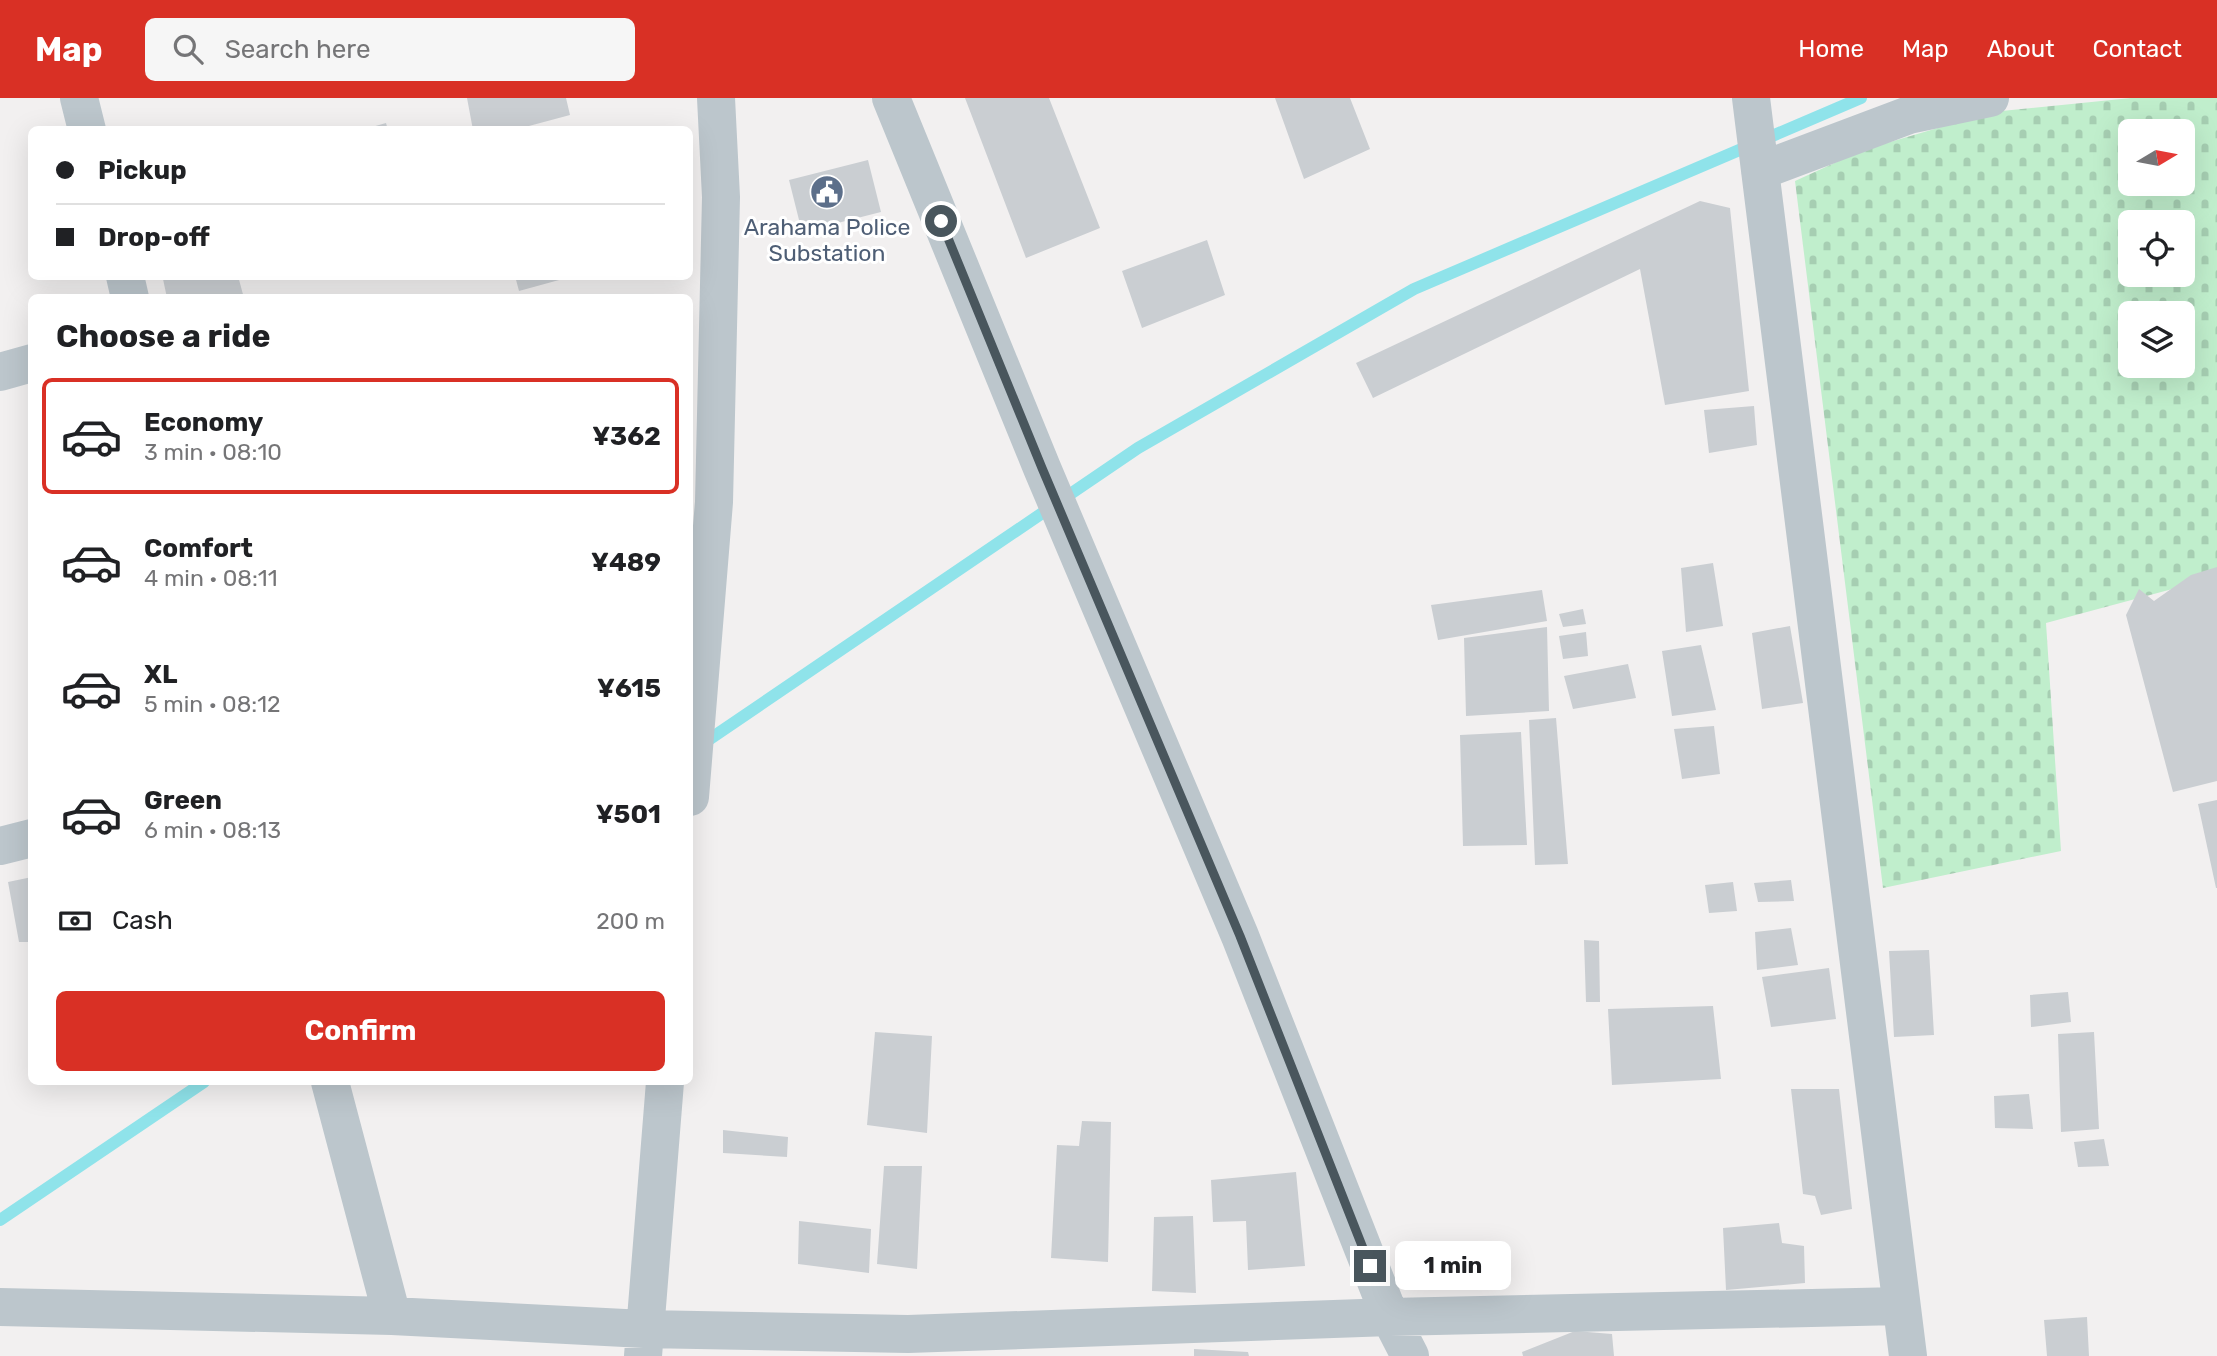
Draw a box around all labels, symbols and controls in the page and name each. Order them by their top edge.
search box [145,18,635,81]
text: Map [35,30,103,69]
icon: search [169,30,207,68]
text: Search here [225,34,370,65]
text: Home [1798,35,1864,63]
text: Map [1902,35,1949,63]
text: About [1987,35,2055,63]
text: Contact [2093,35,2182,63]
north arrow [2118,119,2194,196]
map controls [2118,119,2195,378]
text: Pickup [98,155,187,186]
public building icon: Arahama Police Substation [808,173,846,211]
route start [925,205,957,237]
button: locate [2118,210,2195,287]
place label: Arahama Police Substation [744,213,910,267]
text: Drop-off [98,222,210,253]
button: layers [2118,301,2195,378]
text: Choose a ride [56,317,270,355]
icon: car [60,405,123,468]
text: Economy [144,407,263,438]
text: ¥362 [592,421,661,452]
text: 3 min · 08:10 [144,438,282,466]
icon: car [60,531,123,594]
text: Comfort [144,533,253,564]
text: ¥489 [591,547,661,578]
text: 4 min · 08:11 [144,564,278,592]
icon: car [60,657,123,720]
text: XL [144,659,177,690]
text: ¥615 [597,673,661,704]
text: 5 min · 08:12 [144,690,281,718]
icon: car [60,783,123,846]
text: Green [144,785,222,816]
text: ¥501 [596,799,661,830]
text: 6 min · 08:13 [144,816,281,844]
icon: cash [56,902,94,940]
text: Cash [112,905,173,936]
text: 200 m [596,907,665,935]
button: Confirm [56,991,665,1071]
callout: 1 min [1394,1242,1510,1290]
route end [1354,1250,1386,1282]
text: 1 min [1424,1251,1482,1279]

